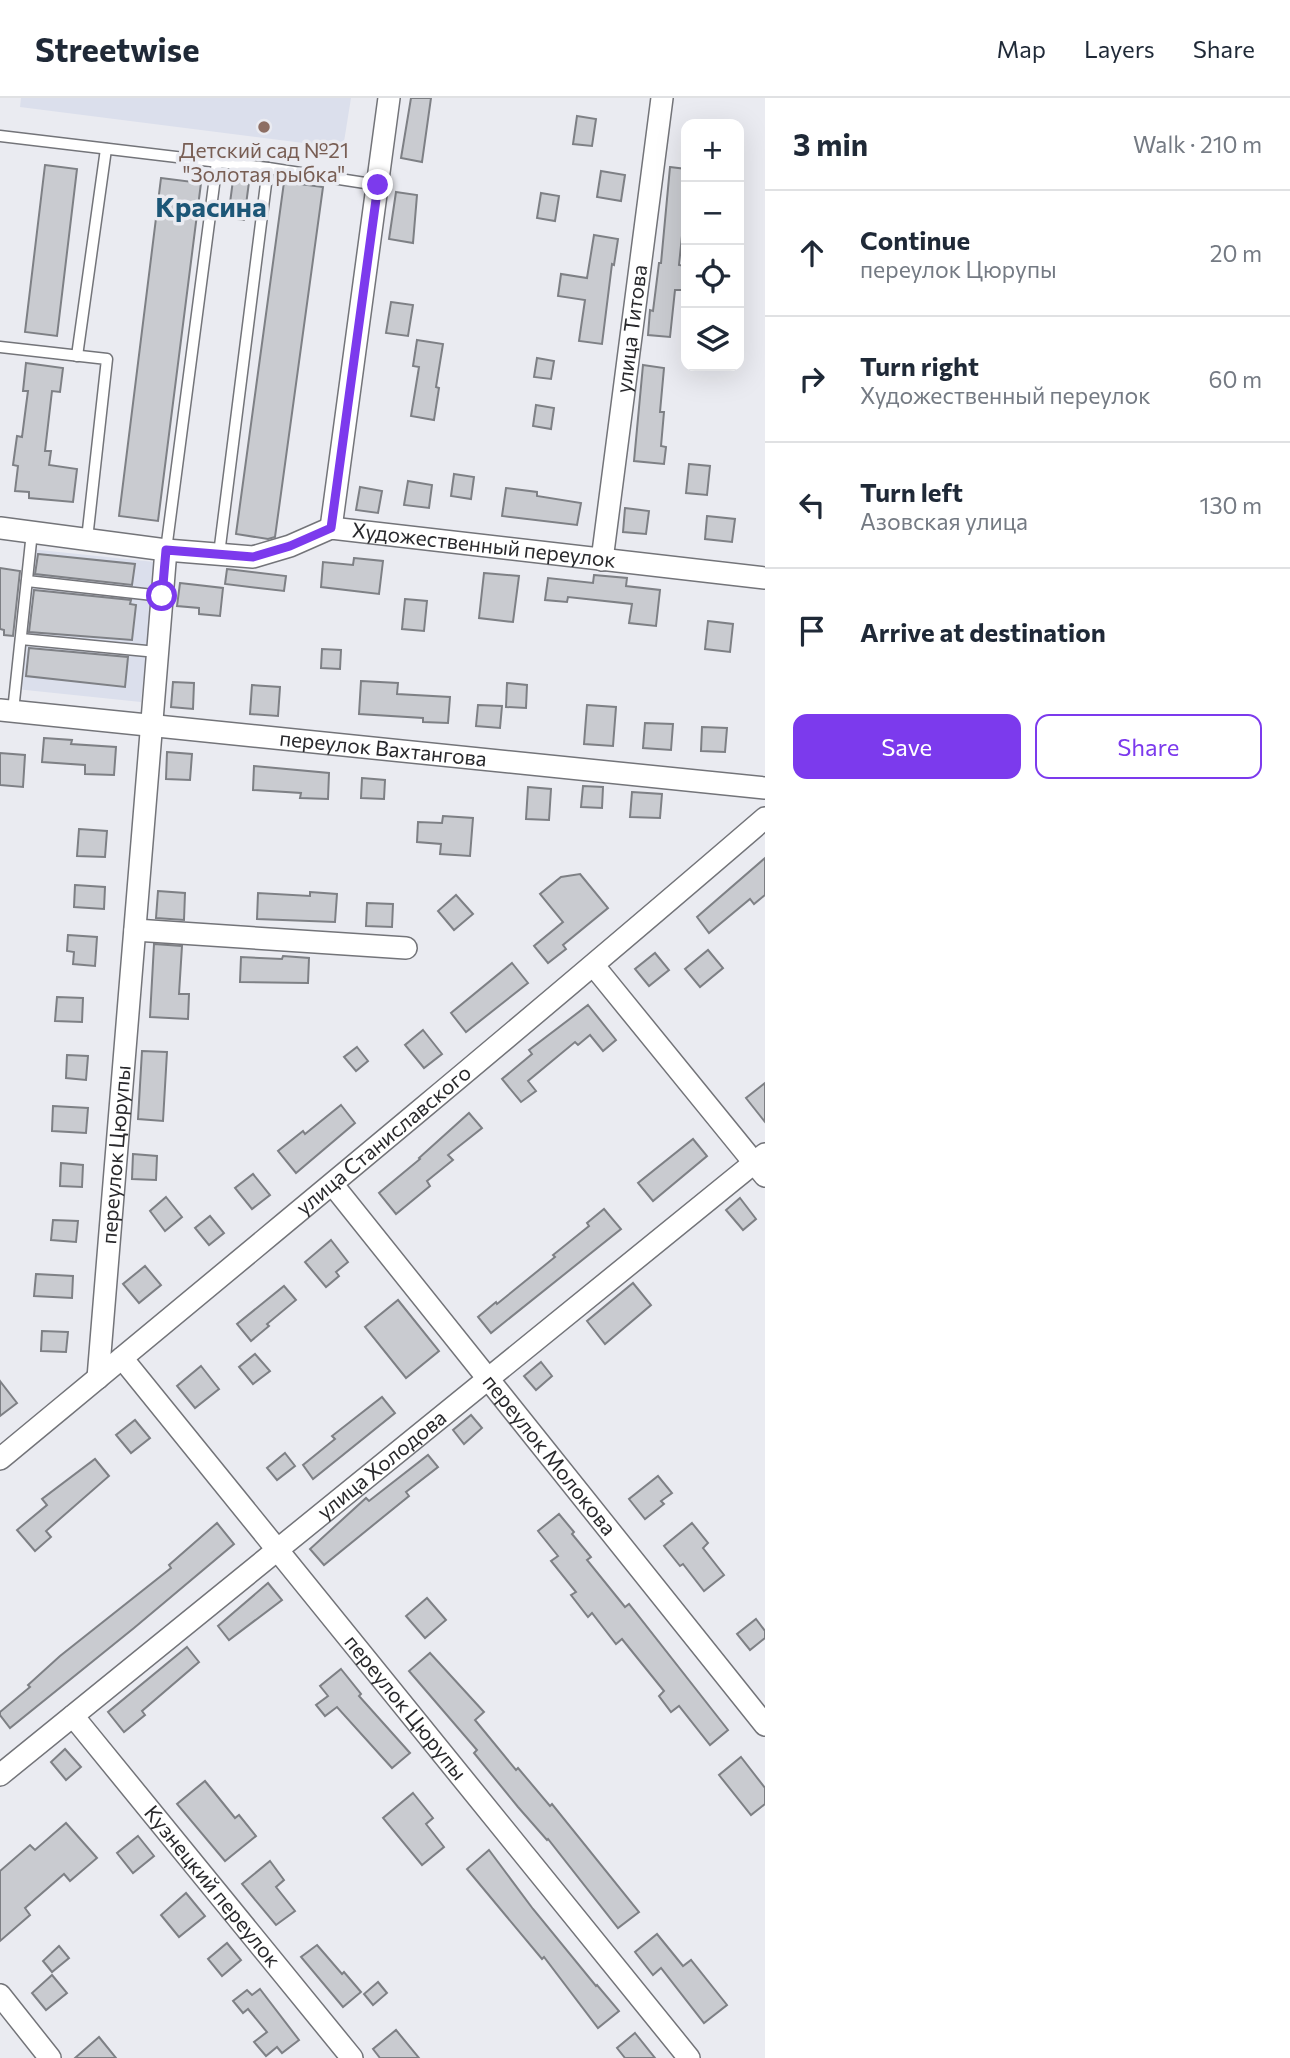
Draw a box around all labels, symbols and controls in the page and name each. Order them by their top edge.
text: Streetwise [35,28,200,69]
text: Map [997,34,1046,63]
text: Layers [1084,34,1155,63]
text: Share [1193,34,1255,63]
marker: Детский сад №21 "Золотая рыбка" [256,119,272,135]
map controls [681,119,744,371]
button: + [681,119,744,182]
text: 3 min [793,125,868,162]
text: Walk · 210 m [1133,130,1262,158]
place label: Детский сад №21 "Золотая рыбка" [179,137,349,186]
route end [362,169,393,200]
button: − [681,182,744,245]
district label: Красина [155,189,267,223]
text: Continue [860,224,970,255]
icon: ahead [793,234,831,272]
text: 20 m [1210,239,1262,267]
button: locate [681,245,744,308]
text: переулок Цюрупы [860,255,1057,283]
street label: улица Титова [610,263,651,395]
button: layers [681,308,744,371]
text: Turn right [860,350,979,381]
icon: right [793,360,831,398]
text: 60 m [1209,365,1262,393]
text: Художественный переулок [860,381,1150,409]
text: Turn left [860,476,963,507]
icon: left [793,486,831,524]
text: 130 m [1200,491,1262,519]
text: Азовская улица [860,507,1028,535]
street label: Художественный переулок [351,517,617,572]
route start [146,580,177,611]
icon: arrive [793,612,831,650]
text: Arrive at destination [860,616,1106,647]
button: Save [793,714,1021,779]
button: Share [1035,714,1262,779]
street label: переулок Вахтангова [278,725,488,771]
street label: улица Станиславского [290,1059,476,1219]
street label: переулок Цюрупы [95,1064,135,1245]
street label: переулок Молокова [478,1369,622,1540]
street label: улица Холодова [311,1404,451,1524]
street label: переулок Цюрупы [340,1629,473,1784]
street label: Кузнецкий переулок [140,1800,287,1971]

